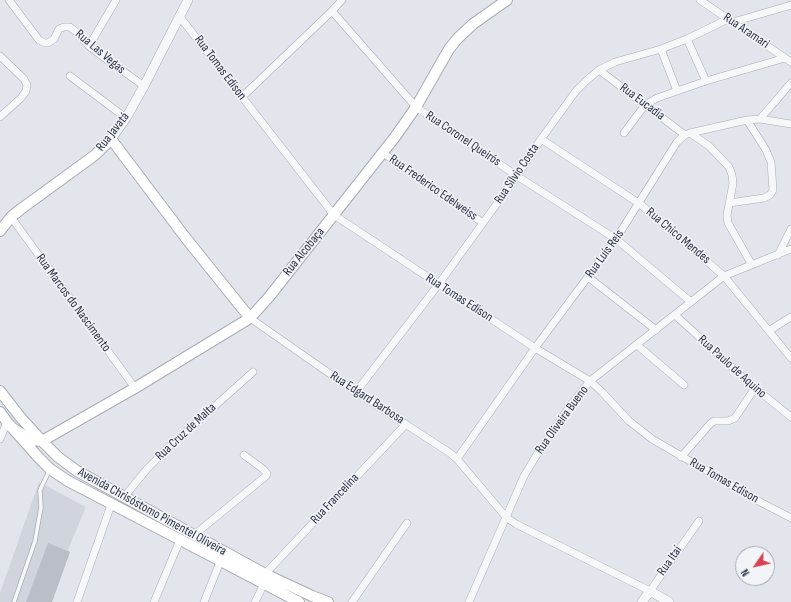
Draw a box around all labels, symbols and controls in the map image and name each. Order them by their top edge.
street label: Rua Aramari [720,10,772,52]
street label: Rua Las Vegas [72,27,128,77]
street label: Rua Tomas Edison [191,32,249,104]
street label: Rua Eucadia [616,80,668,124]
street label: Rua Coronel Queirós [422,108,504,170]
street label: Rua Javatá [93,110,133,154]
street label: Rua Sílvio Costa [491,141,543,207]
street label: Rua Frederico Edelweiss [386,152,480,224]
street label: Rua Chico Mendes [643,205,713,267]
street label: Rua Alcobaça [280,225,328,279]
street label: Rua Luís Reis [582,227,628,281]
street label: Rua Marcos do Nascimento [32,251,114,355]
street label: Rua Tomas Edison [422,270,496,326]
street label: Rua Paulo de Aquino [695,332,769,402]
street label: Rua Edgard Barbosa [327,368,407,428]
street label: Rua Oliveira Bueno [532,383,592,457]
street label: Rua Cruz de Malta [152,400,220,464]
street label: Rua Tomas Edison [687,455,761,507]
street label: Avenida Chrisóstomo Pimentel Oliveira [75,465,229,559]
street label: Rua Francelina [308,470,362,528]
street label: Rua Itaí [654,543,686,579]
north arrow [735,546,775,586]
text: N [738,566,752,579]

